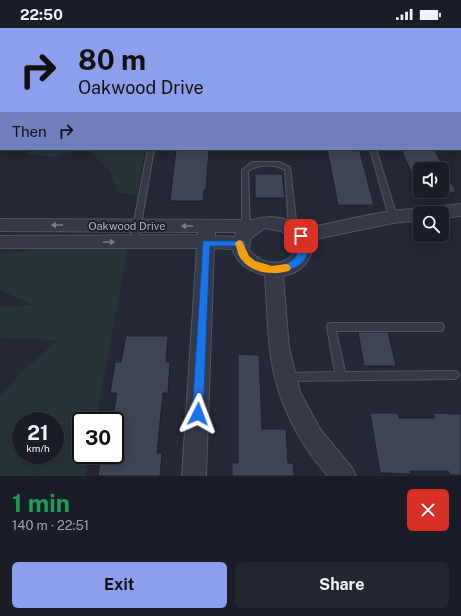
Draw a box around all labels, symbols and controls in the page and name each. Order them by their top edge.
text: 22:50 [20,6,63,23]
text: 80 m [78,43,146,76]
icon: right [12,44,64,96]
text: Oakwood Drive [78,77,204,98]
icon: right [55,120,77,142]
text: Then [12,123,47,140]
map controls [413,162,449,242]
button: sound [413,162,449,198]
button: search [413,206,449,242]
pin [284,219,318,253]
street label: Oakwood Drive [89,220,165,232]
one-way arrow [50,222,63,228]
one-way arrow [180,223,193,229]
icon: arrive [290,225,312,247]
one-way arrow [103,239,116,245]
position arrow [177,393,219,435]
speed limit sign: 30 [72,412,124,464]
text: 21 [27,421,49,445]
text: km/h [26,442,50,454]
text: 1 min [12,489,70,517]
button: close [407,489,449,531]
text: 140 m · 22:51 [12,518,89,533]
button: Exit [12,562,227,608]
button: Share [235,562,449,608]

